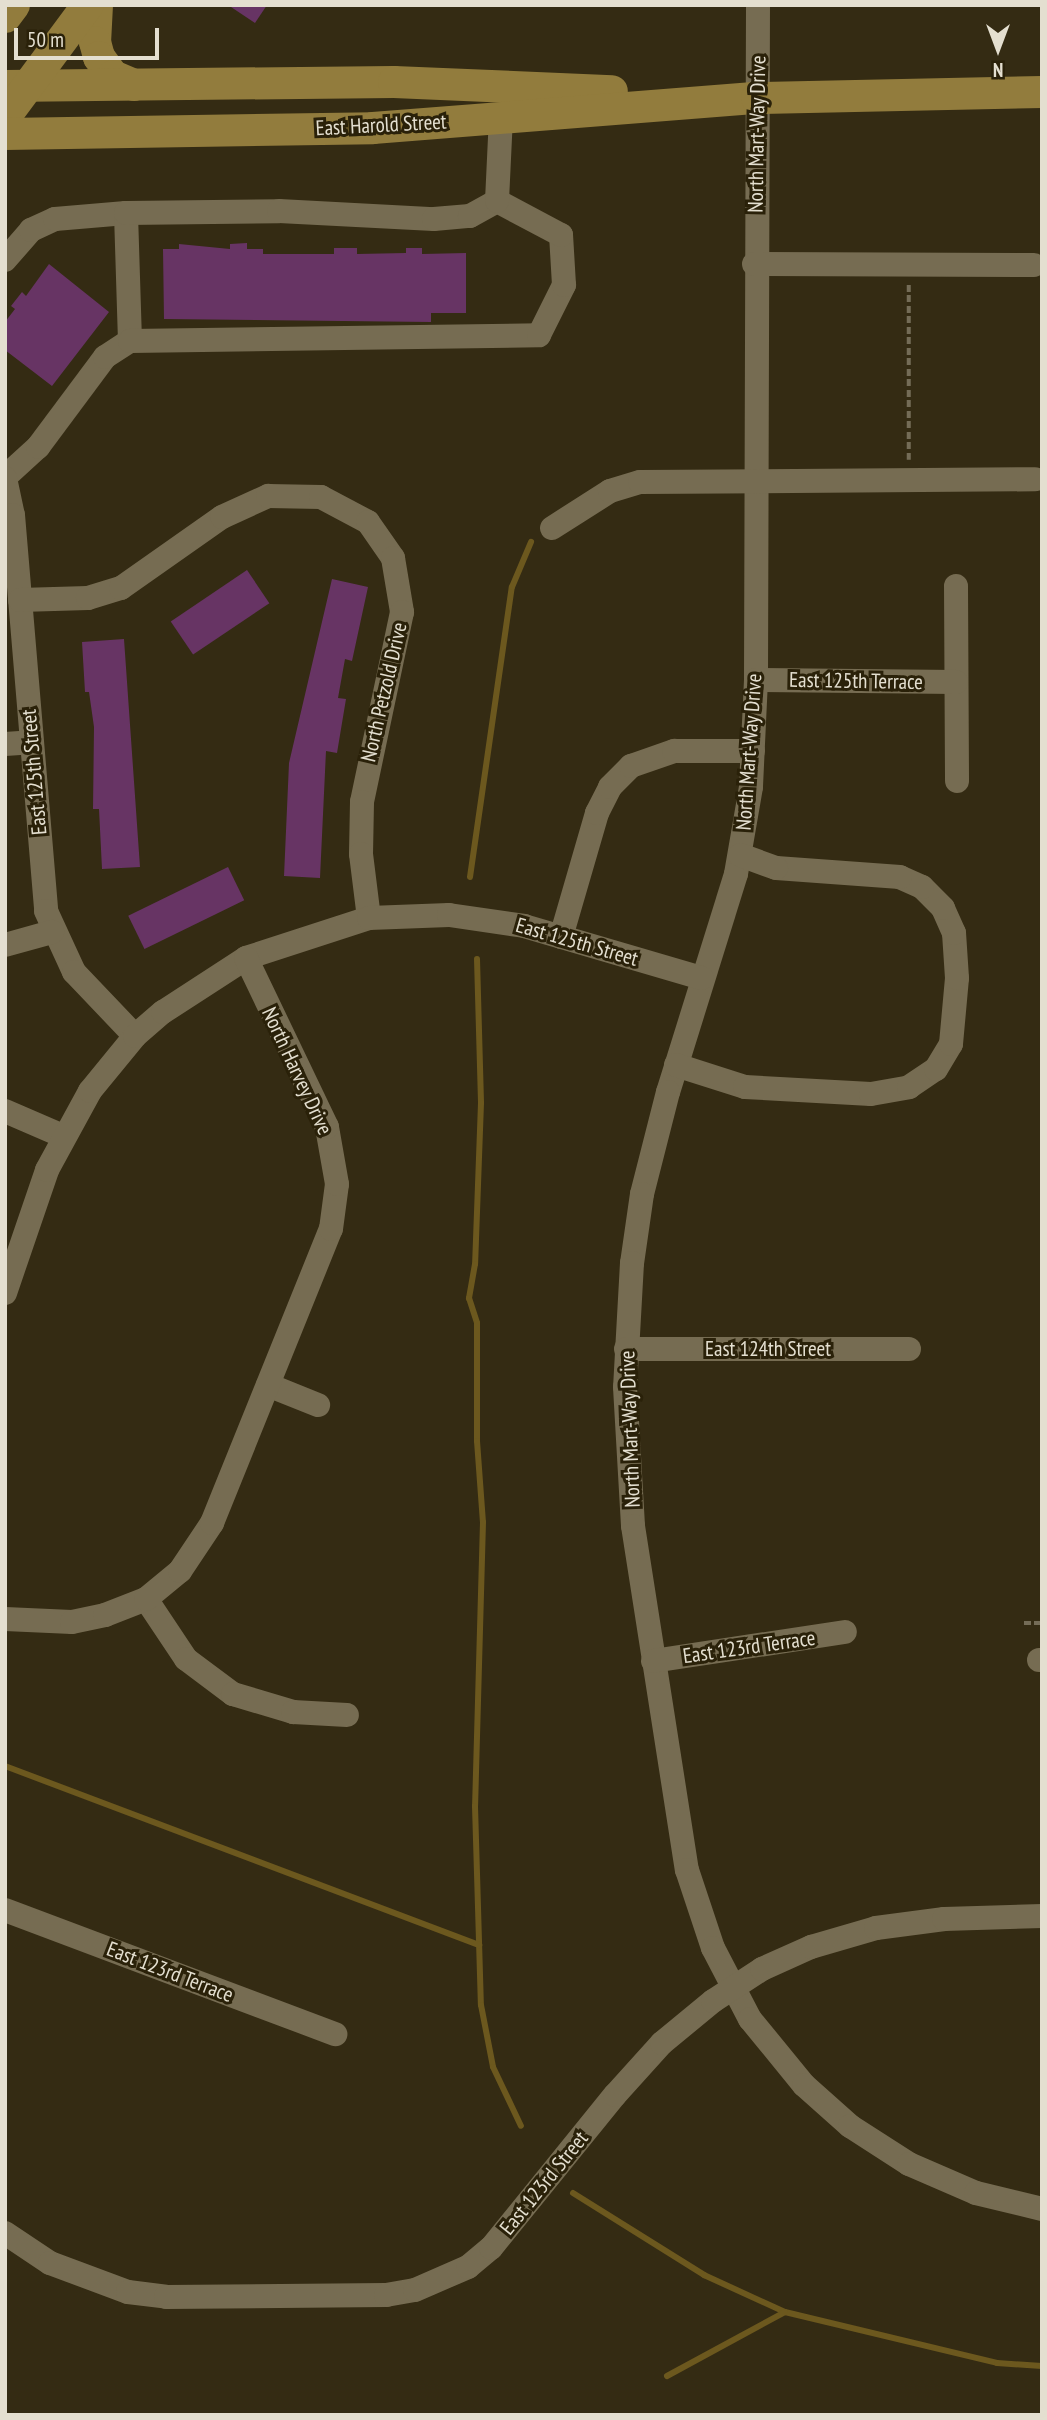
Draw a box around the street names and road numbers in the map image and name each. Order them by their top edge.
street label: North Mart-Way Drive [743,55,771,213]
street label: East Harold Street [315,109,447,141]
street label: North Petzold Drive [356,620,412,764]
street label: East 125th Terrace [789,667,923,695]
street label: North Mart-Way Drive [731,672,767,832]
street label: East 125th Street [16,708,52,836]
street label: East 125th Street [513,913,641,971]
street label: North Harvey Drive [256,1003,338,1139]
street label: East 124th Street [705,1336,831,1362]
street label: North Mart-Way Drive [615,1350,645,1508]
street label: East 123rd Terrace [681,1625,817,1669]
street label: East 123rd Terrace [103,1936,237,2008]
street label: East 123rd Street [495,2126,593,2240]

